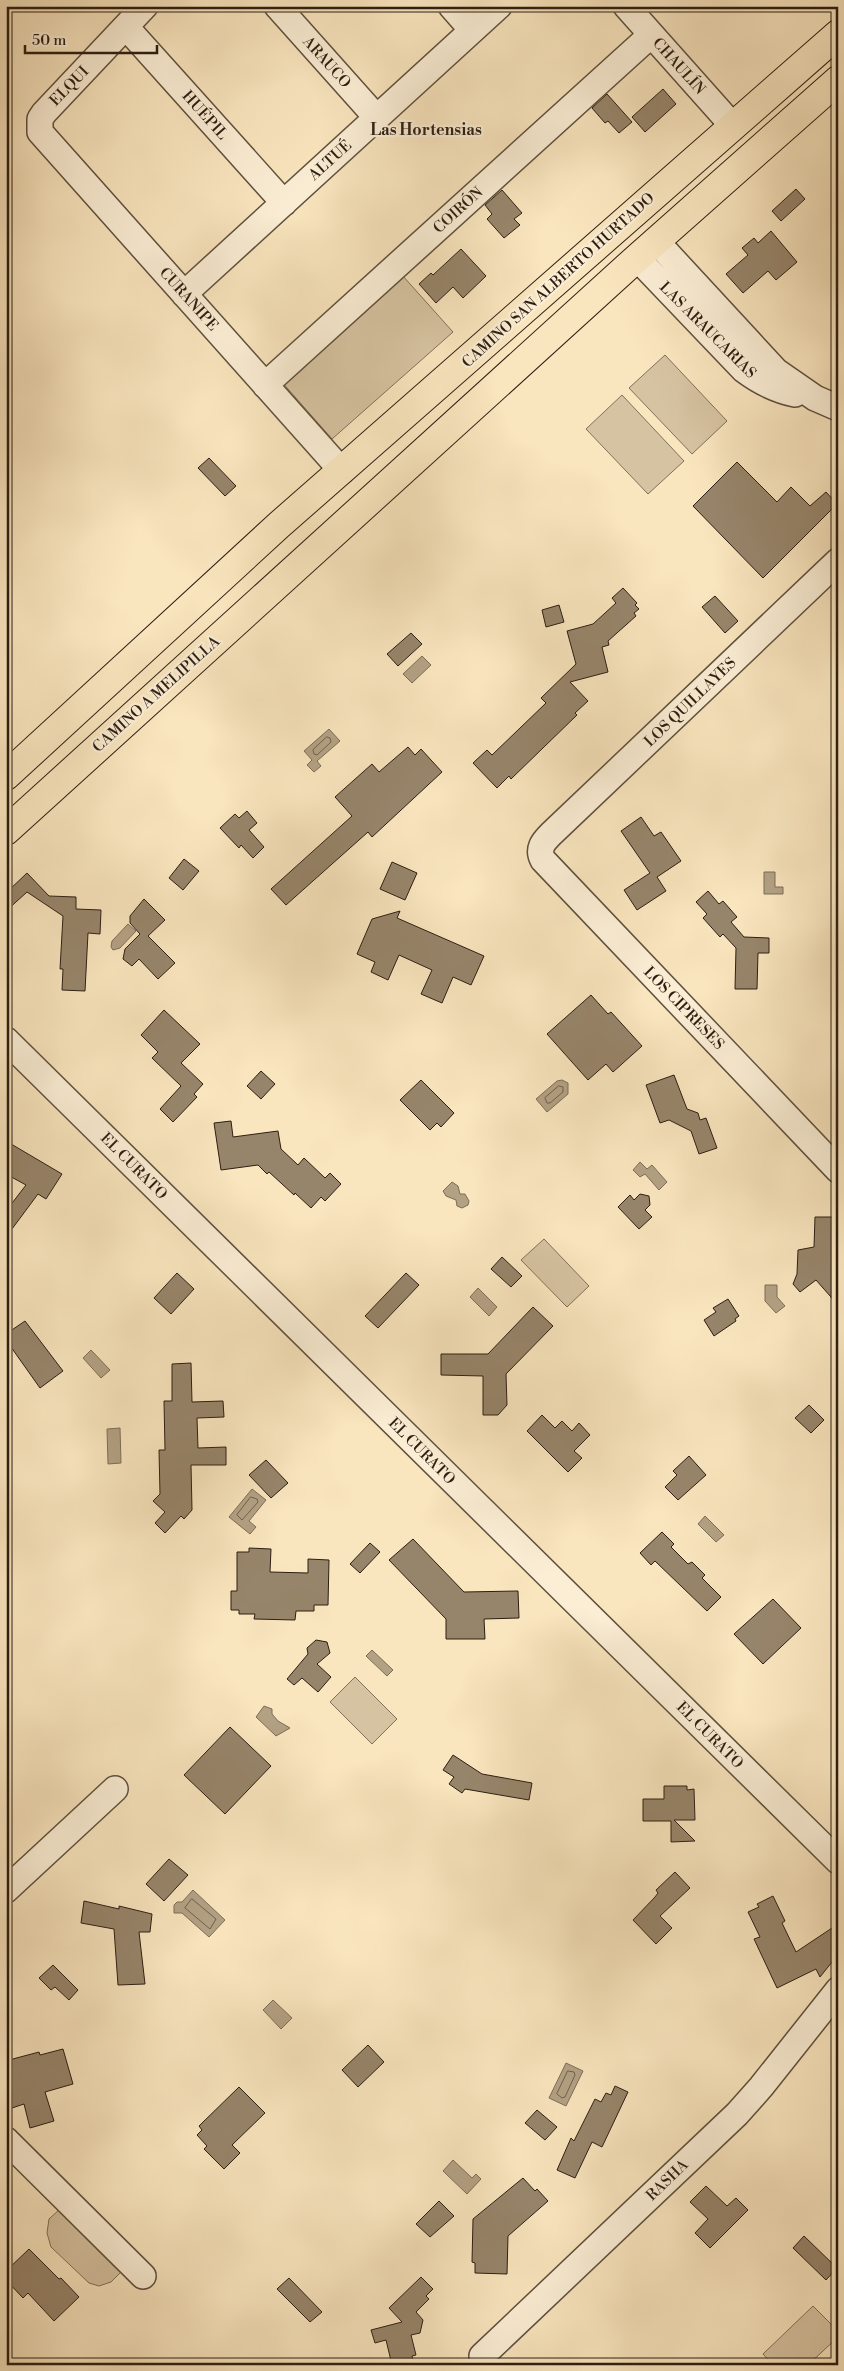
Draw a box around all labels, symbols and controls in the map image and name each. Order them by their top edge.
scale bar [25,22,158,54]
text: 50 m [32,31,66,50]
street label: ARAUCO [298,32,355,92]
street label: CHAULÍN [648,33,710,99]
street label: ELQUI [46,62,93,110]
street label: HUÉPIL [178,86,232,144]
district label: Las Hortensias [370,120,482,140]
street label: ALTUÉ [303,135,356,185]
street label: COIRÓN [429,182,487,238]
street label: CAMINO SAN ALBERTO HURTADO [458,189,659,372]
street label: CURANIPE [155,264,222,335]
street label: LAS ARAUCARIAS [655,278,760,383]
street label: CAMINO A MELIPILLA [89,632,225,757]
street label: LOS QUILLAYES [640,654,740,751]
street label: LOS CIPRESES [639,963,728,1054]
street label: EL CURATO [96,1129,171,1204]
street label: EL CURATO [384,1414,459,1489]
street label: EL CURATO [672,1698,747,1773]
street label: RASHA [642,2155,693,2205]

